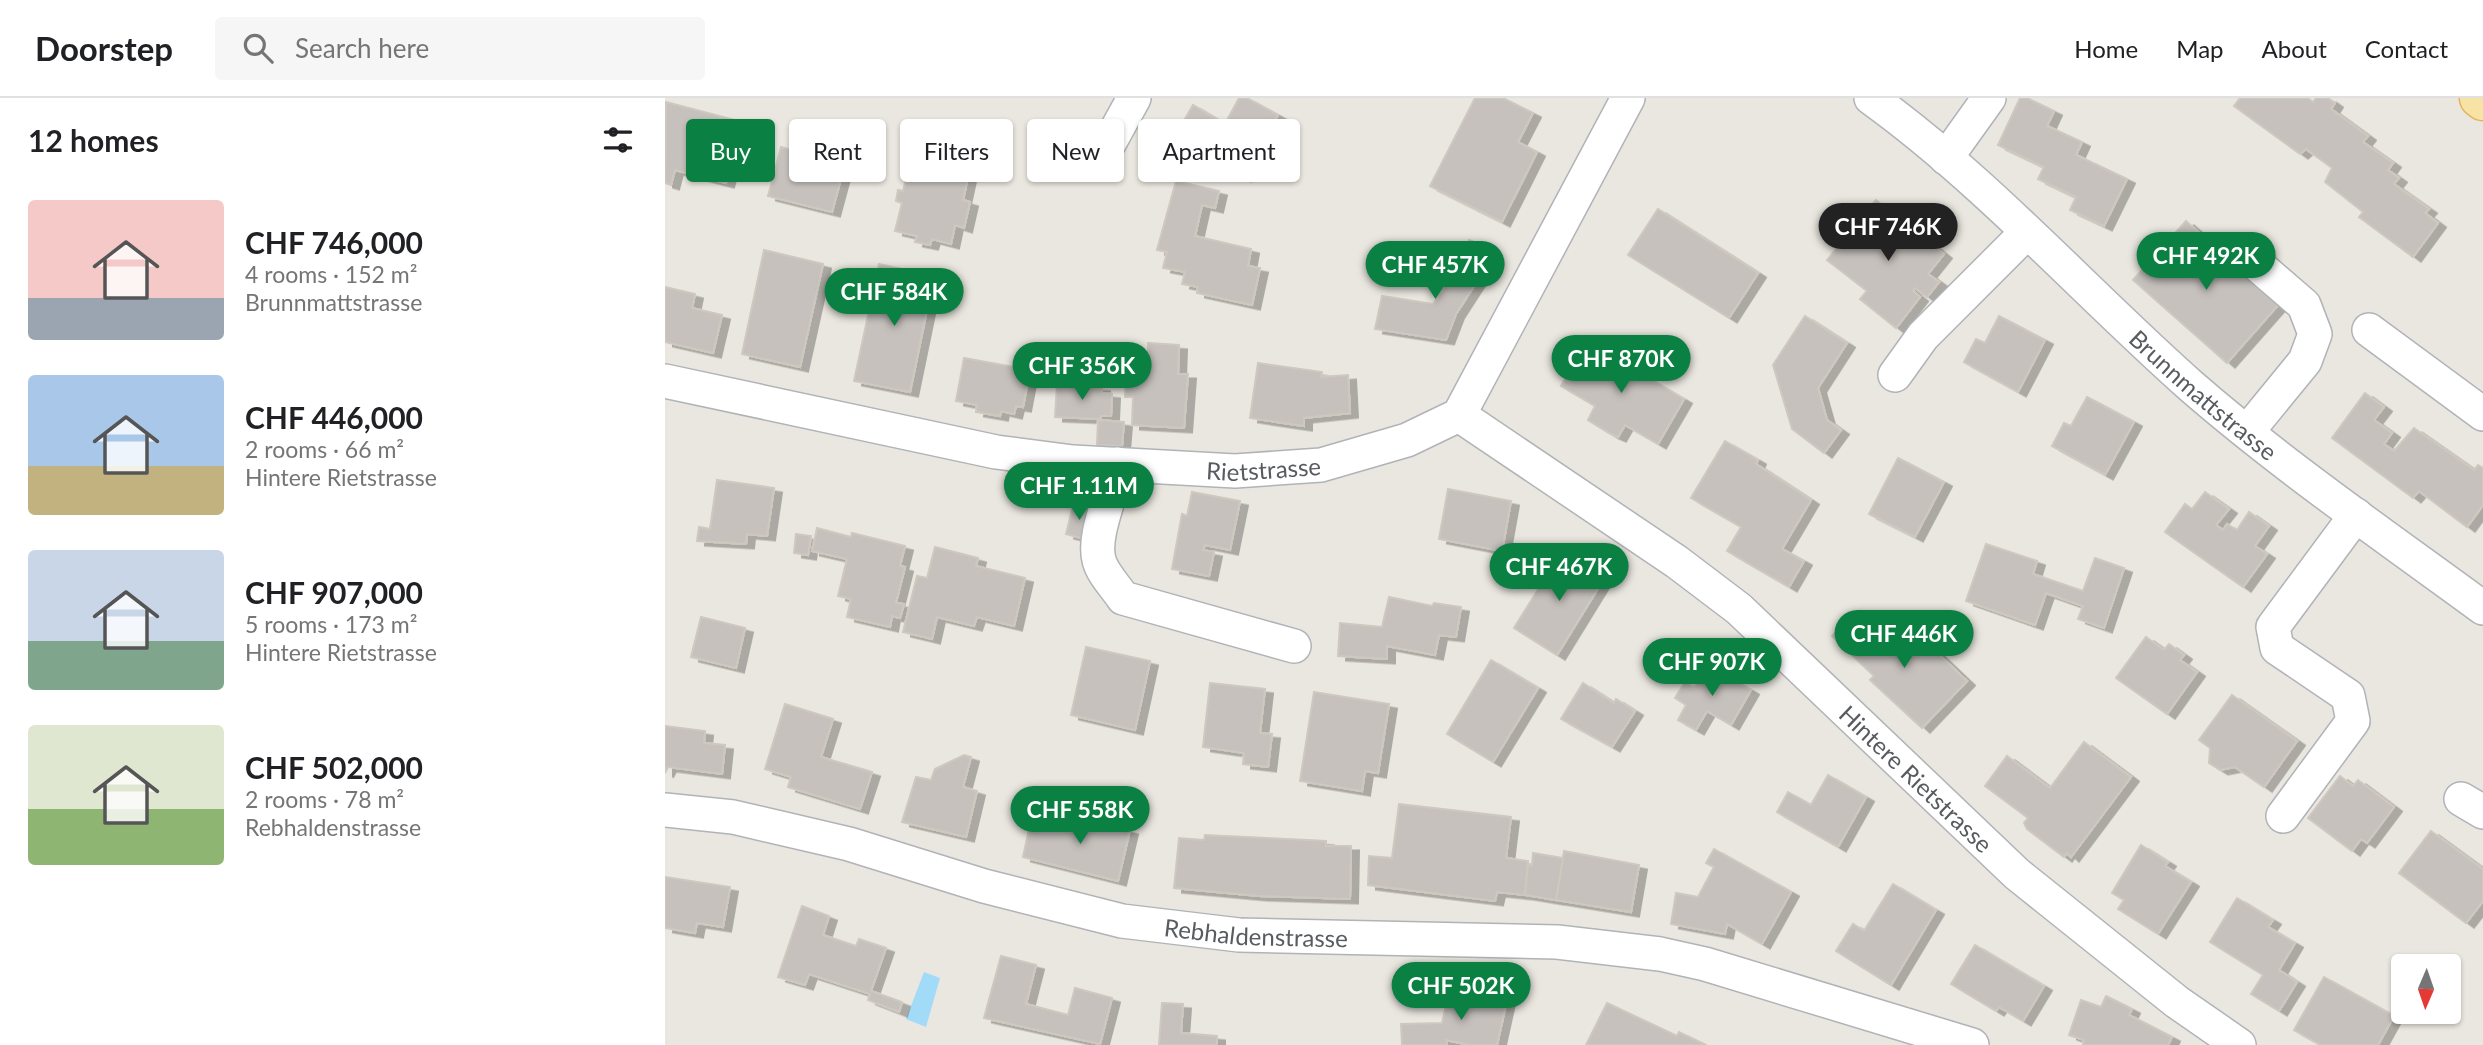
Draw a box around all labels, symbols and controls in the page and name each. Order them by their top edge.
search box [215,17,705,80]
text: Doorstep [35,28,173,68]
icon: search [239,29,277,67]
text: Search here [295,32,429,64]
text: Home [2074,34,2138,63]
text: Map [2176,34,2224,63]
text: About [2262,34,2327,63]
text: Contact [2365,34,2448,63]
chip: Buy [686,119,775,182]
chip: Rent [789,119,886,182]
chip: Filters [900,119,1013,182]
chip: New [1027,119,1124,182]
chip: Apartment [1138,119,1300,182]
icon: filters [599,121,637,159]
text: 12 homes [28,122,159,158]
pin: CHF 746K [1816,204,1960,263]
text: CHF 746K [1835,212,1941,240]
text: CHF 746,000 [245,224,423,260]
icon: home [84,228,168,312]
pin: CHF 492K [2134,232,2278,292]
text: CHF 492K [2153,241,2259,269]
pin: CHF 457K [1363,242,1507,301]
text: CHF 457K [1382,250,1488,278]
text: 4 rooms · 152 m² [245,260,417,288]
pin: CHF 584K [822,268,966,328]
text: CHF 584K [841,277,947,305]
text: Brunnmattstrasse [245,288,422,316]
street label: Brunnmattstrasse [2124,323,2283,466]
pin: CHF 870K [1549,336,1693,395]
pin: CHF 356K [1010,342,1154,402]
text: CHF 870K [1568,344,1674,372]
text: CHF 356K [1029,351,1135,379]
text: CHF 446,000 [245,399,423,435]
icon: home [84,403,168,487]
text: 2 rooms · 66 m² [245,435,404,463]
street label: Rietstrasse [1205,451,1322,486]
pin: CHF 1.11M [999,462,1159,522]
text: Hintere Rietstrasse [245,463,437,491]
text: CHF 1.11M [1020,471,1138,499]
pin: CHF 467K [1487,544,1631,603]
text: CHF 467K [1506,552,1612,580]
text: CHF 907,000 [245,574,423,610]
icon: home [84,578,168,662]
text: 5 rooms · 173 m² [245,610,417,638]
pin: CHF 446K [1832,610,1976,670]
text: CHF 446K [1851,619,1957,647]
text: Hintere Rietstrasse [245,638,437,666]
pin: CHF 907K [1640,638,1784,698]
text: CHF 907K [1659,647,1765,675]
street label: Hintere Rietstrasse [1834,699,1999,858]
text: CHF 502,000 [245,749,423,785]
icon: home [84,753,168,837]
text: 2 rooms · 78 m² [245,785,404,813]
pin: CHF 558K [1008,786,1152,846]
text: CHF 558K [1027,795,1133,823]
text: Rebhaldenstrasse [245,813,421,841]
street label: Rebhaldenstrasse [1163,912,1348,952]
north arrow [2391,954,2461,1024]
map controls [2391,954,2461,1024]
pin: CHF 502K [1389,962,1533,1022]
text: CHF 502K [1408,971,1514,999]

